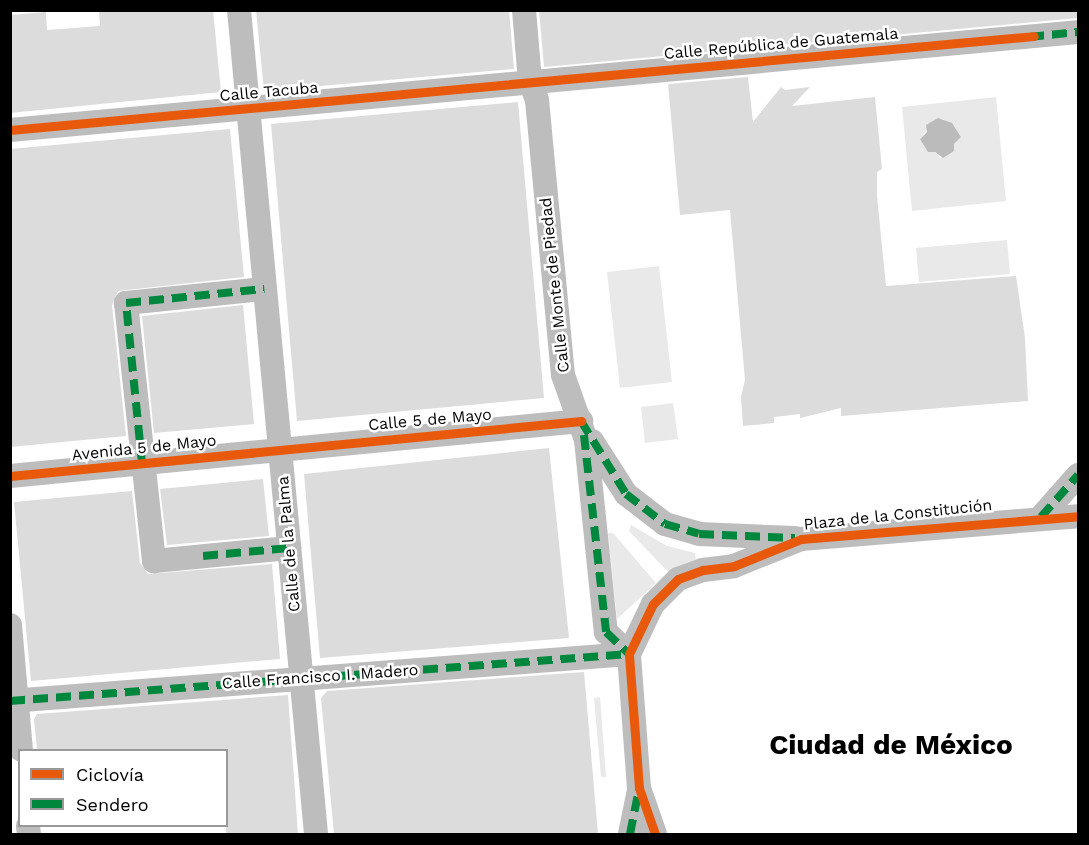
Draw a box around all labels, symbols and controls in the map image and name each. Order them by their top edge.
street label: Calle República de Guatemala [663,24,899,64]
street label: Calle Tacuba [219,78,319,106]
street label: Calle Monte de Piedad [536,197,574,373]
street label: Calle 5 de Mayo [367,405,493,435]
street label: Avenida 5 de Mayo [70,431,218,465]
street label: Calle de la Palma [273,475,305,613]
street label: Plaza de la Constitución [802,496,994,534]
street label: Calle Francisco I. Madero [221,661,419,693]
district label: Ciudad de México [769,728,1013,762]
legend [18,749,228,827]
text: Ciclovía [76,764,144,785]
text: Sendero [76,794,149,815]

